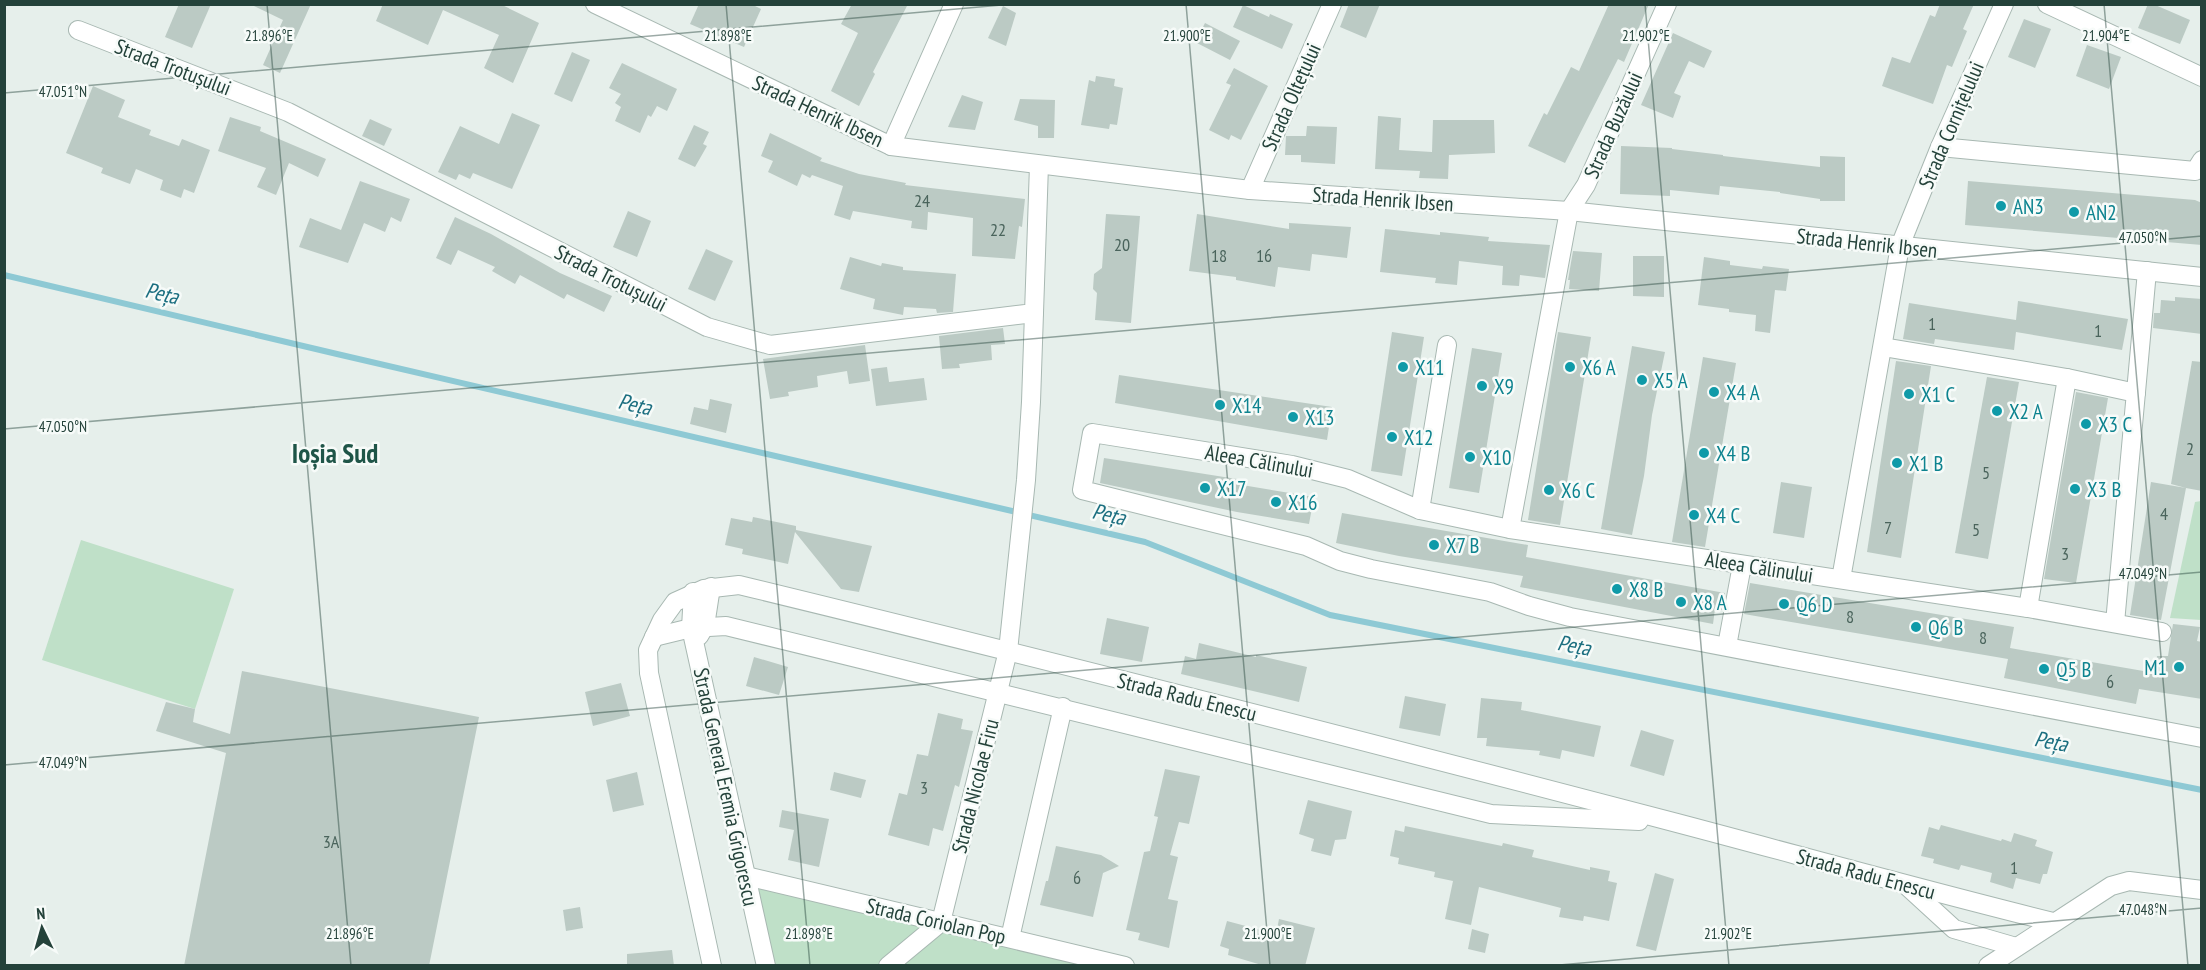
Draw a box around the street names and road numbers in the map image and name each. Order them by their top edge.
street label: Strada Trotușului [111,32,235,102]
street label: Strada Oltețului [1255,39,1327,155]
street label: Strada Cornițelului [1912,57,1990,193]
street label: Strada Buzăului [1578,68,1648,182]
street label: Strada Henrik Ibsen [748,69,888,153]
street label: Strada Henrik Ibsen [1312,181,1454,217]
street label: Strada Henrik Ibsen [1795,222,1939,264]
street label: Strada Trotușului [550,238,672,318]
street label: Aleea Călinului [1203,438,1315,484]
street label: Aleea Călinului [1703,545,1815,589]
street label: Strada General Eremia Grigorescu [688,666,764,908]
street label: Strada Radu Enescu [1115,667,1259,727]
street label: Strada Nicolae Firu [945,716,1005,856]
street label: Strada Radu Enescu [1794,843,1938,905]
street label: Strada Coriolan Pop [864,892,1008,950]

